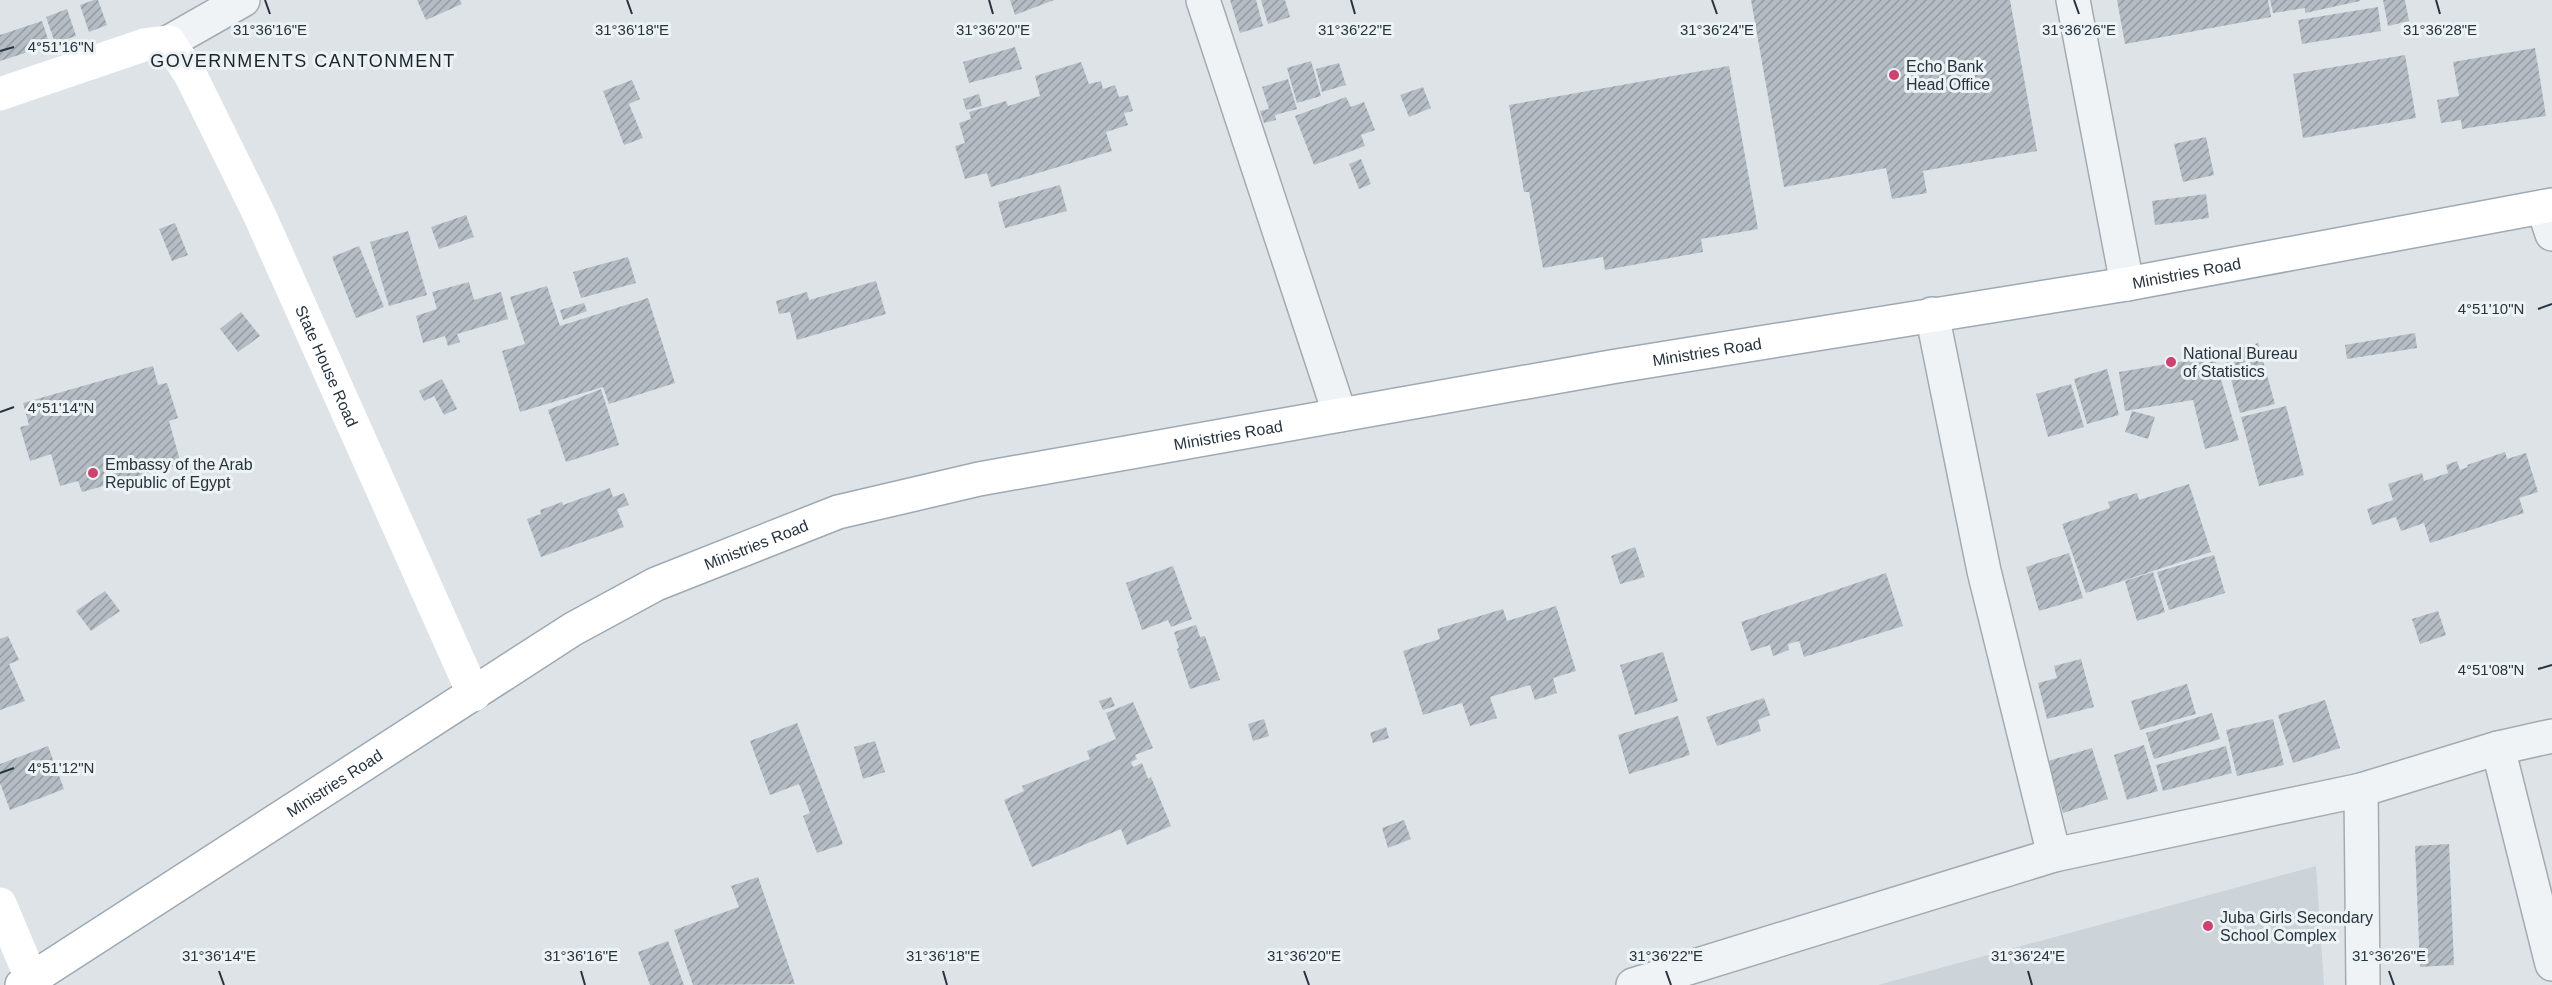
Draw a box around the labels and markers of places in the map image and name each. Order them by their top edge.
place label: Echo Bank Head Office [1906,58,1990,93]
marker: Echo Bank Head Office [1887,68,1901,82]
place label: National Bureau of Statistics [2183,345,2298,380]
marker: National Bureau of Statistics [2164,355,2178,369]
place label: Embassy of the Arab Republic of Egypt [105,456,253,491]
marker: Embassy of the Arab Republic of Egypt [86,466,100,480]
place label: Juba Girls Secondary School Complex [2220,909,2373,944]
marker: Juba Girls Secondary School Complex [2201,919,2215,933]

